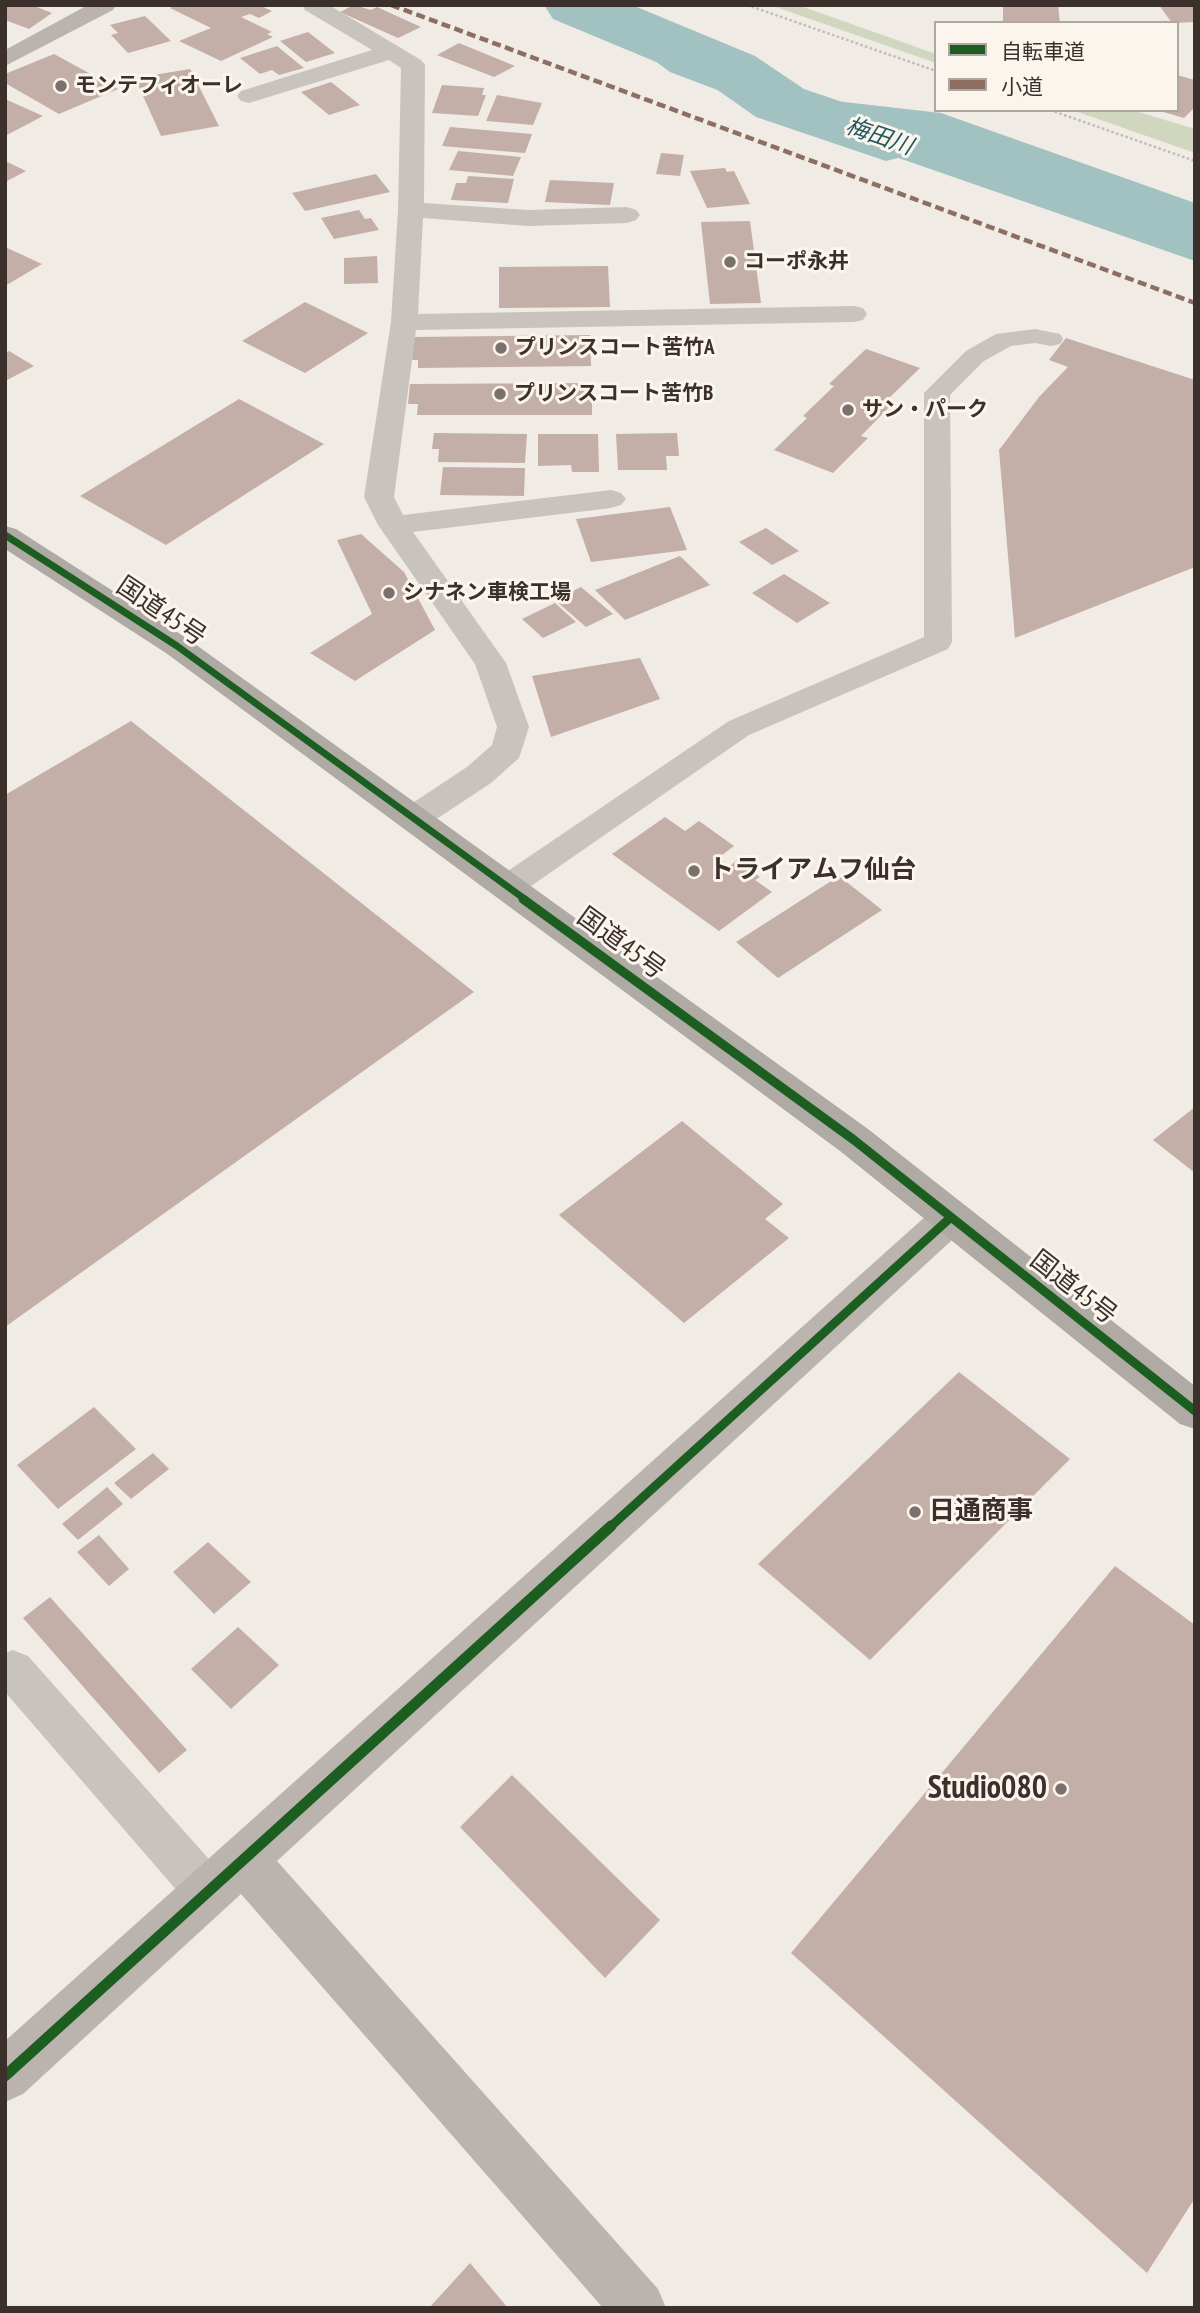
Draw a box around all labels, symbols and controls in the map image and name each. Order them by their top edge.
legend [934,21,1179,112]
text: 自転車道 [1001,38,1085,65]
place label: モンテフィオーレ [75,73,243,99]
text: 小道 [1001,73,1043,100]
marker: モンテフィオーレ [53,78,69,94]
water label: 梅田川 [842,113,916,161]
place label: コーポ永井 [744,249,849,275]
marker: コーポ永井 [722,254,738,270]
place label: プリンスコート苦竹A [515,335,715,361]
marker: プリンスコート苦竹A [493,340,509,356]
place label: プリンスコート苦竹B [514,381,713,407]
marker: プリンスコート苦竹B [492,386,508,402]
place label: サン・パーク [862,397,988,423]
marker: サン・パーク [840,402,856,418]
street label: 国道45号 [110,571,212,653]
place label: シナネン車検工場 [403,580,571,606]
marker: シナネン車検工場 [381,585,397,601]
place label: トライアムフ仙台 [708,855,916,887]
marker: トライアムフ仙台 [686,863,702,879]
street label: 国道45号 [571,902,671,986]
street label: 国道45号 [1023,1244,1123,1332]
place label: 日通商事 [929,1496,1033,1528]
marker: 日通商事 [907,1504,923,1520]
place label: Studio080 [928,1770,1047,1808]
marker: Studio080 [1053,1781,1069,1797]

